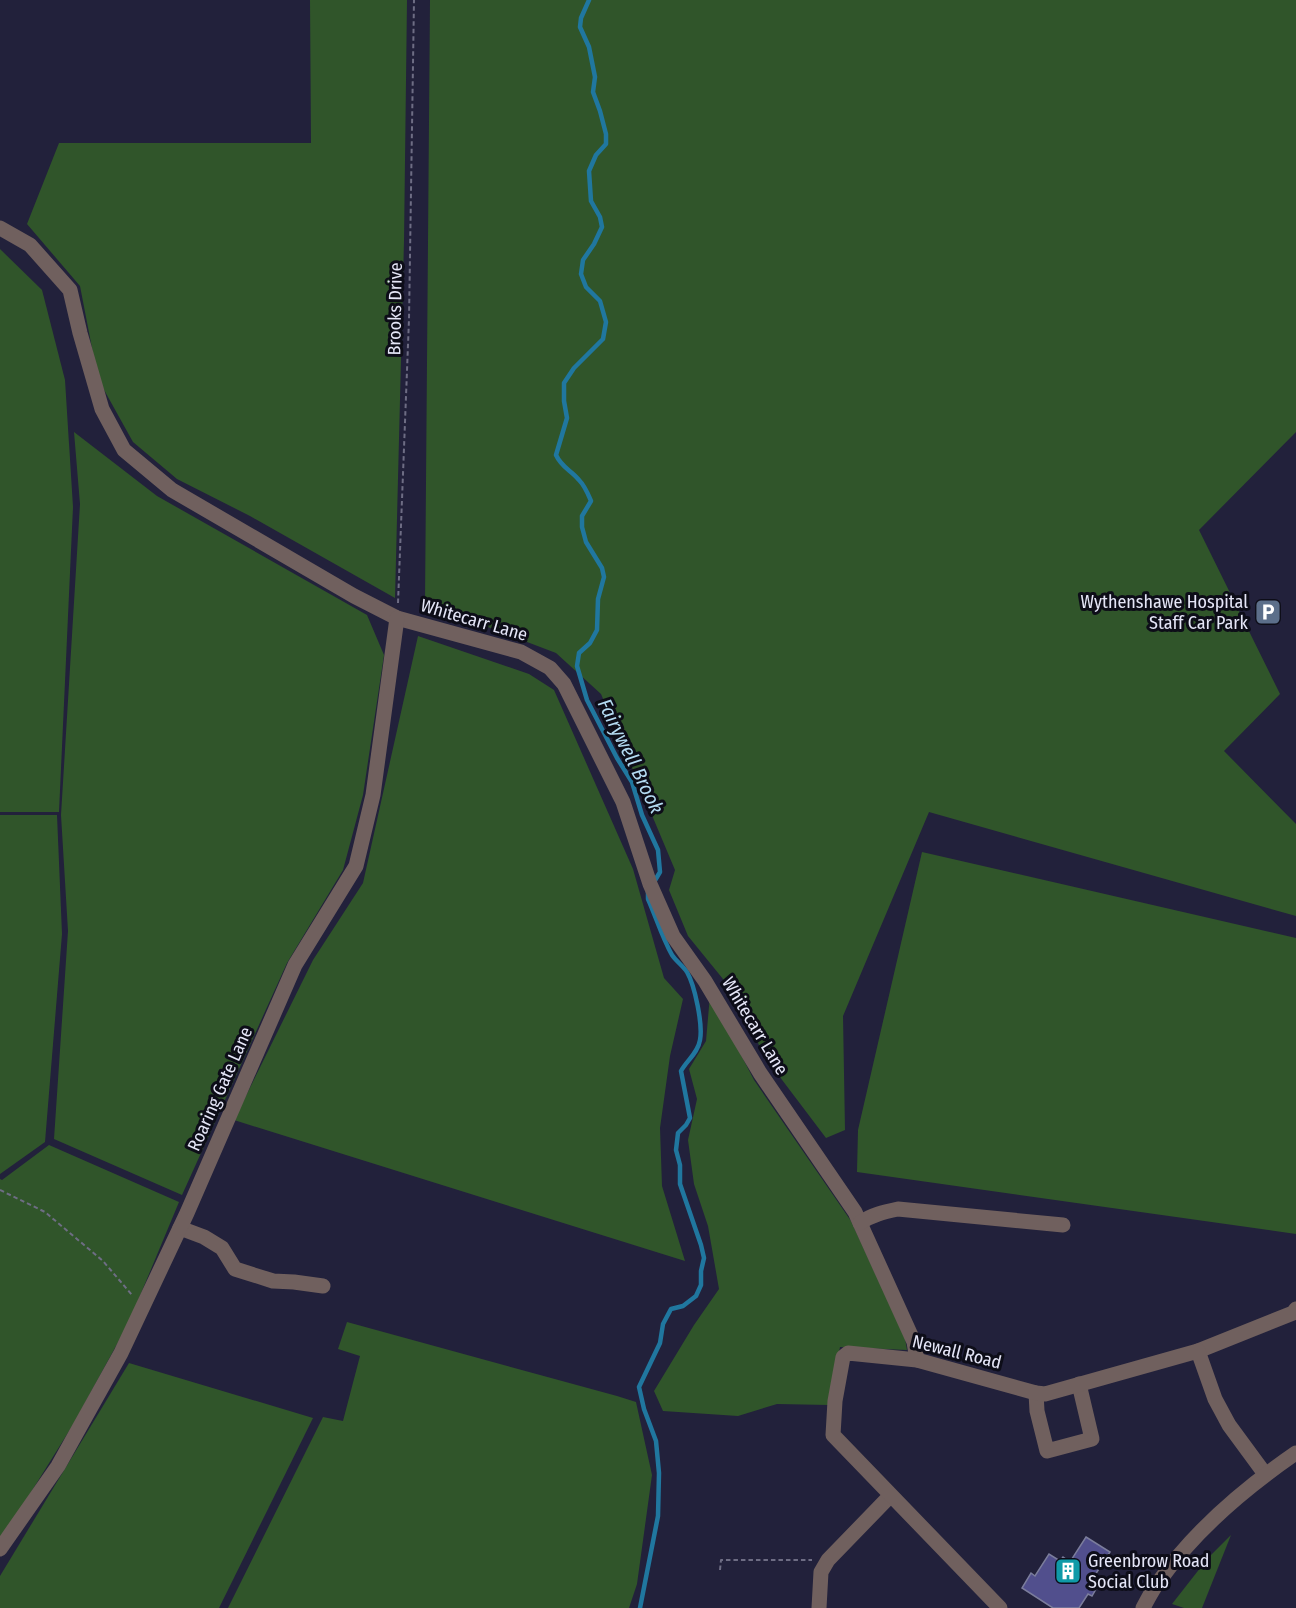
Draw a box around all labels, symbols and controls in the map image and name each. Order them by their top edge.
street label: Brooks Drive [383,262,407,356]
place label: Wythenshawe Hospital Staff Car Park [1081,591,1249,634]
street label: Whitecarr Lane [418,594,530,646]
parking icon: Wythenshawe Hospital Staff Car Park [1253,597,1283,627]
water label: Fairywell Brook [593,695,669,818]
street label: Whitecarr Lane [717,973,793,1079]
street label: Roaring Gate Lane [183,1023,257,1154]
street label: Newall Road [910,1330,1004,1374]
place label: Greenbrow Road Social Club [1088,1550,1210,1593]
building icon: Greenbrow Road Social Club [1053,1556,1083,1586]

